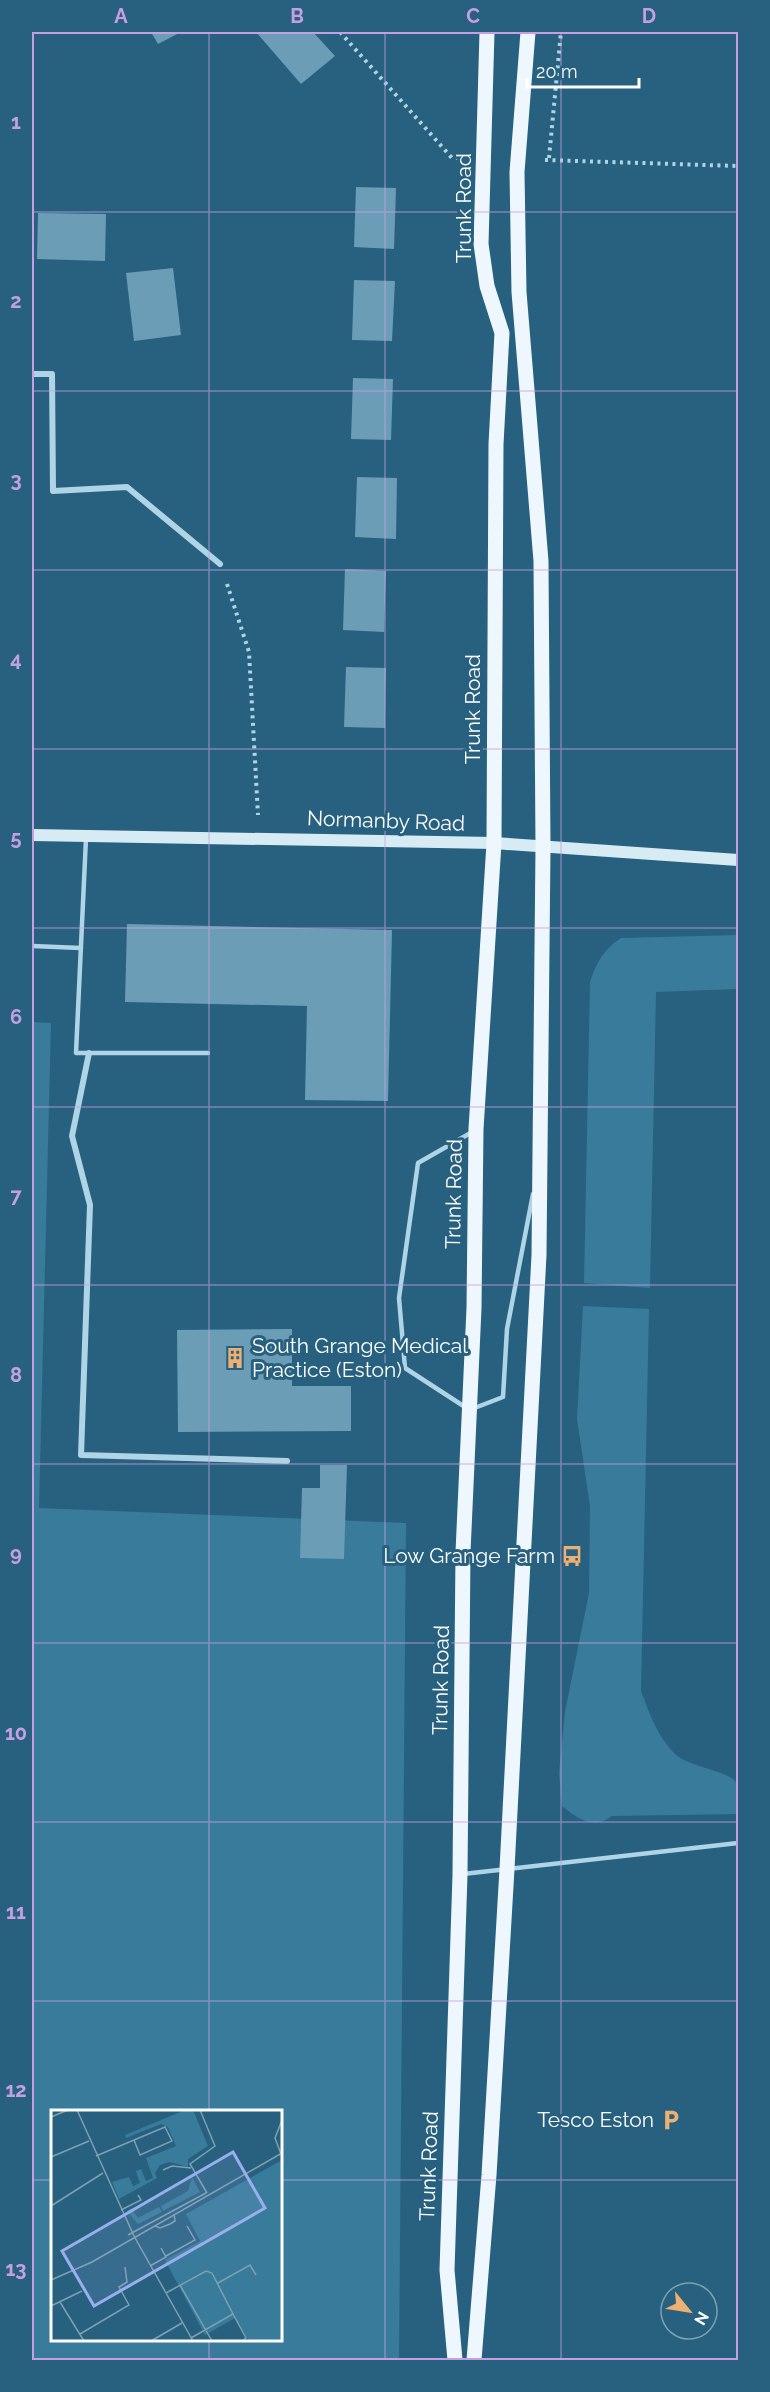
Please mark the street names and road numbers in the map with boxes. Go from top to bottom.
street label: Trunk Road [451,153,476,263]
street label: Trunk Road [460,654,485,764]
street label: Normanby Road [307,805,465,836]
street label: Trunk Road [440,1139,467,1249]
street label: Trunk Road [427,1625,454,1735]
street label: Trunk Road [414,2111,443,2221]

